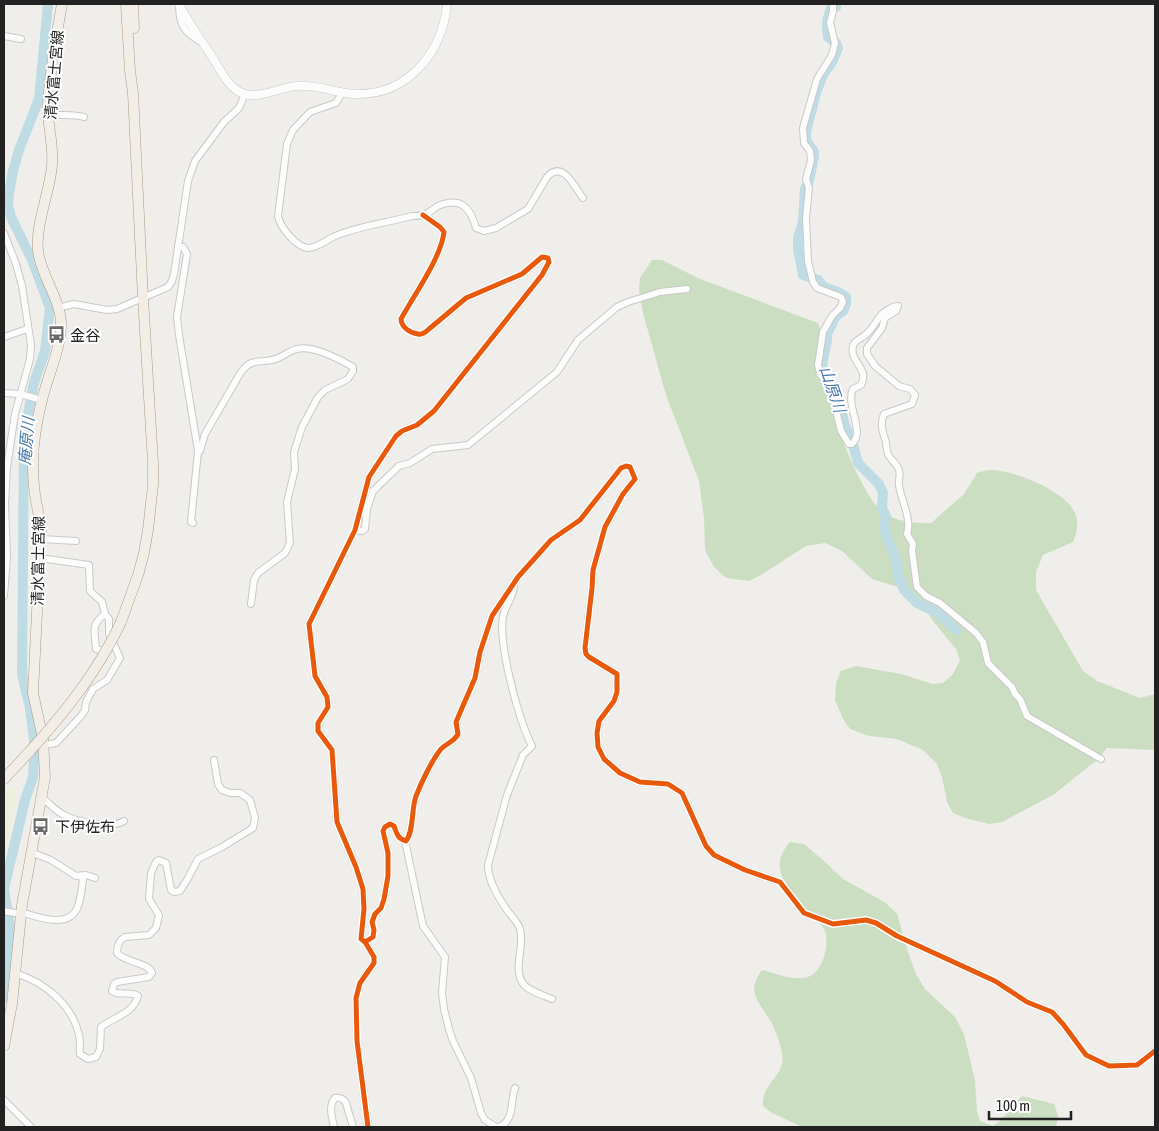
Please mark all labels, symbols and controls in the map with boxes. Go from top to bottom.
street label: 清水富士宮線 [42,29,66,121]
bus stop icon: 金谷 [46,325,66,345]
place label: 金谷 [70,327,100,344]
water label: 山原川 [817,363,850,417]
water label: 庵原川 [15,414,37,466]
street label: 清水富士宮線 [29,516,47,606]
bus stop icon: 下伊佐布 [31,816,51,836]
place label: 下伊佐布 [55,818,115,835]
scale bar [989,1088,1072,1120]
text: 100 m [996,1097,1030,1114]

